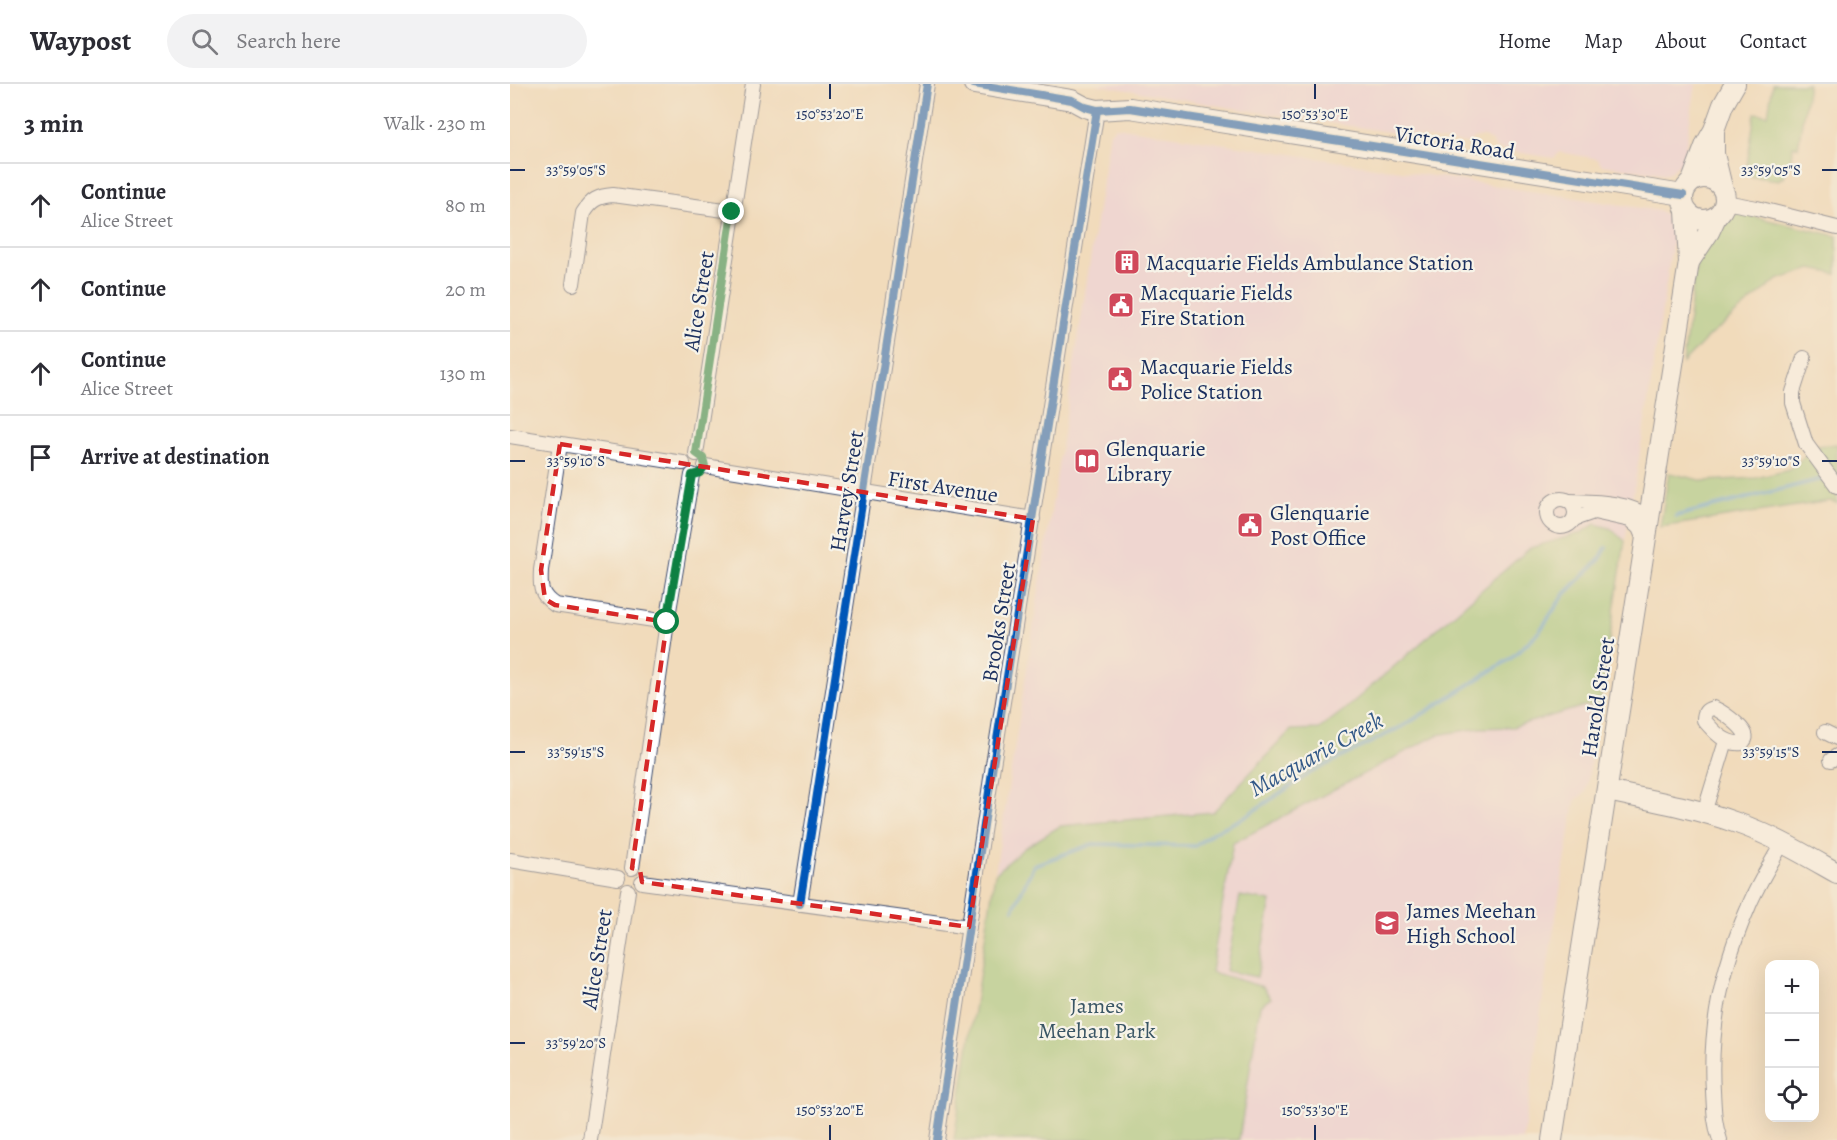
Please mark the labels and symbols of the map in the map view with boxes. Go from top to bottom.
text: 150°53'20"E [796,104,864,124]
text: 150°53'30"E [1281,104,1349,124]
street label: Victoria Road [1392,119,1517,167]
text: 33°59'05"S [546,160,606,180]
text: 33°59'05"S [1741,160,1801,180]
route end [718,198,744,224]
building icon: Macquarie Fields Ambulance Station [1112,247,1142,277]
place label: Macquarie Fields Ambulance Station [1146,248,1474,278]
street label: Alice Street [676,249,722,355]
place label: Macquarie Fields Fire Station [1140,278,1293,333]
public building icon: Macquarie Fields Fire Station [1106,290,1136,320]
place label: Macquarie Fields Police Station [1140,352,1293,407]
public building icon: Macquarie Fields Police Station [1105,364,1135,394]
street label: Harvey Street [823,428,871,554]
place label: Glenquarie Library [1106,434,1206,489]
library icon: Glenquarie Library [1072,446,1102,476]
text: 33°59'10"S [547,451,605,471]
text: 33°59'10"S [1742,451,1800,471]
street label: First Avenue [885,463,1000,511]
place label: Glenquarie Post Office [1270,498,1370,553]
public building icon: Glenquarie Post Office [1235,510,1265,540]
street label: Brooks Street [975,560,1023,684]
route start [653,608,679,634]
street label: Harold Street [1574,635,1622,759]
water label: Macquarie Creek [1243,704,1389,804]
text: 33°59'15"S [548,742,604,762]
text: 33°59'15"S [1743,742,1799,762]
place label: James Meehan High School [1406,896,1536,951]
street label: Alice Street [574,907,620,1013]
school or university icon: James Meehan High School [1372,908,1402,938]
park label: James Meehan Park [1038,991,1156,1046]
text: 33°59'20"S [546,1033,606,1053]
text: 150°53'20"E [796,1100,864,1120]
text: 150°53'30"E [1281,1100,1349,1120]

